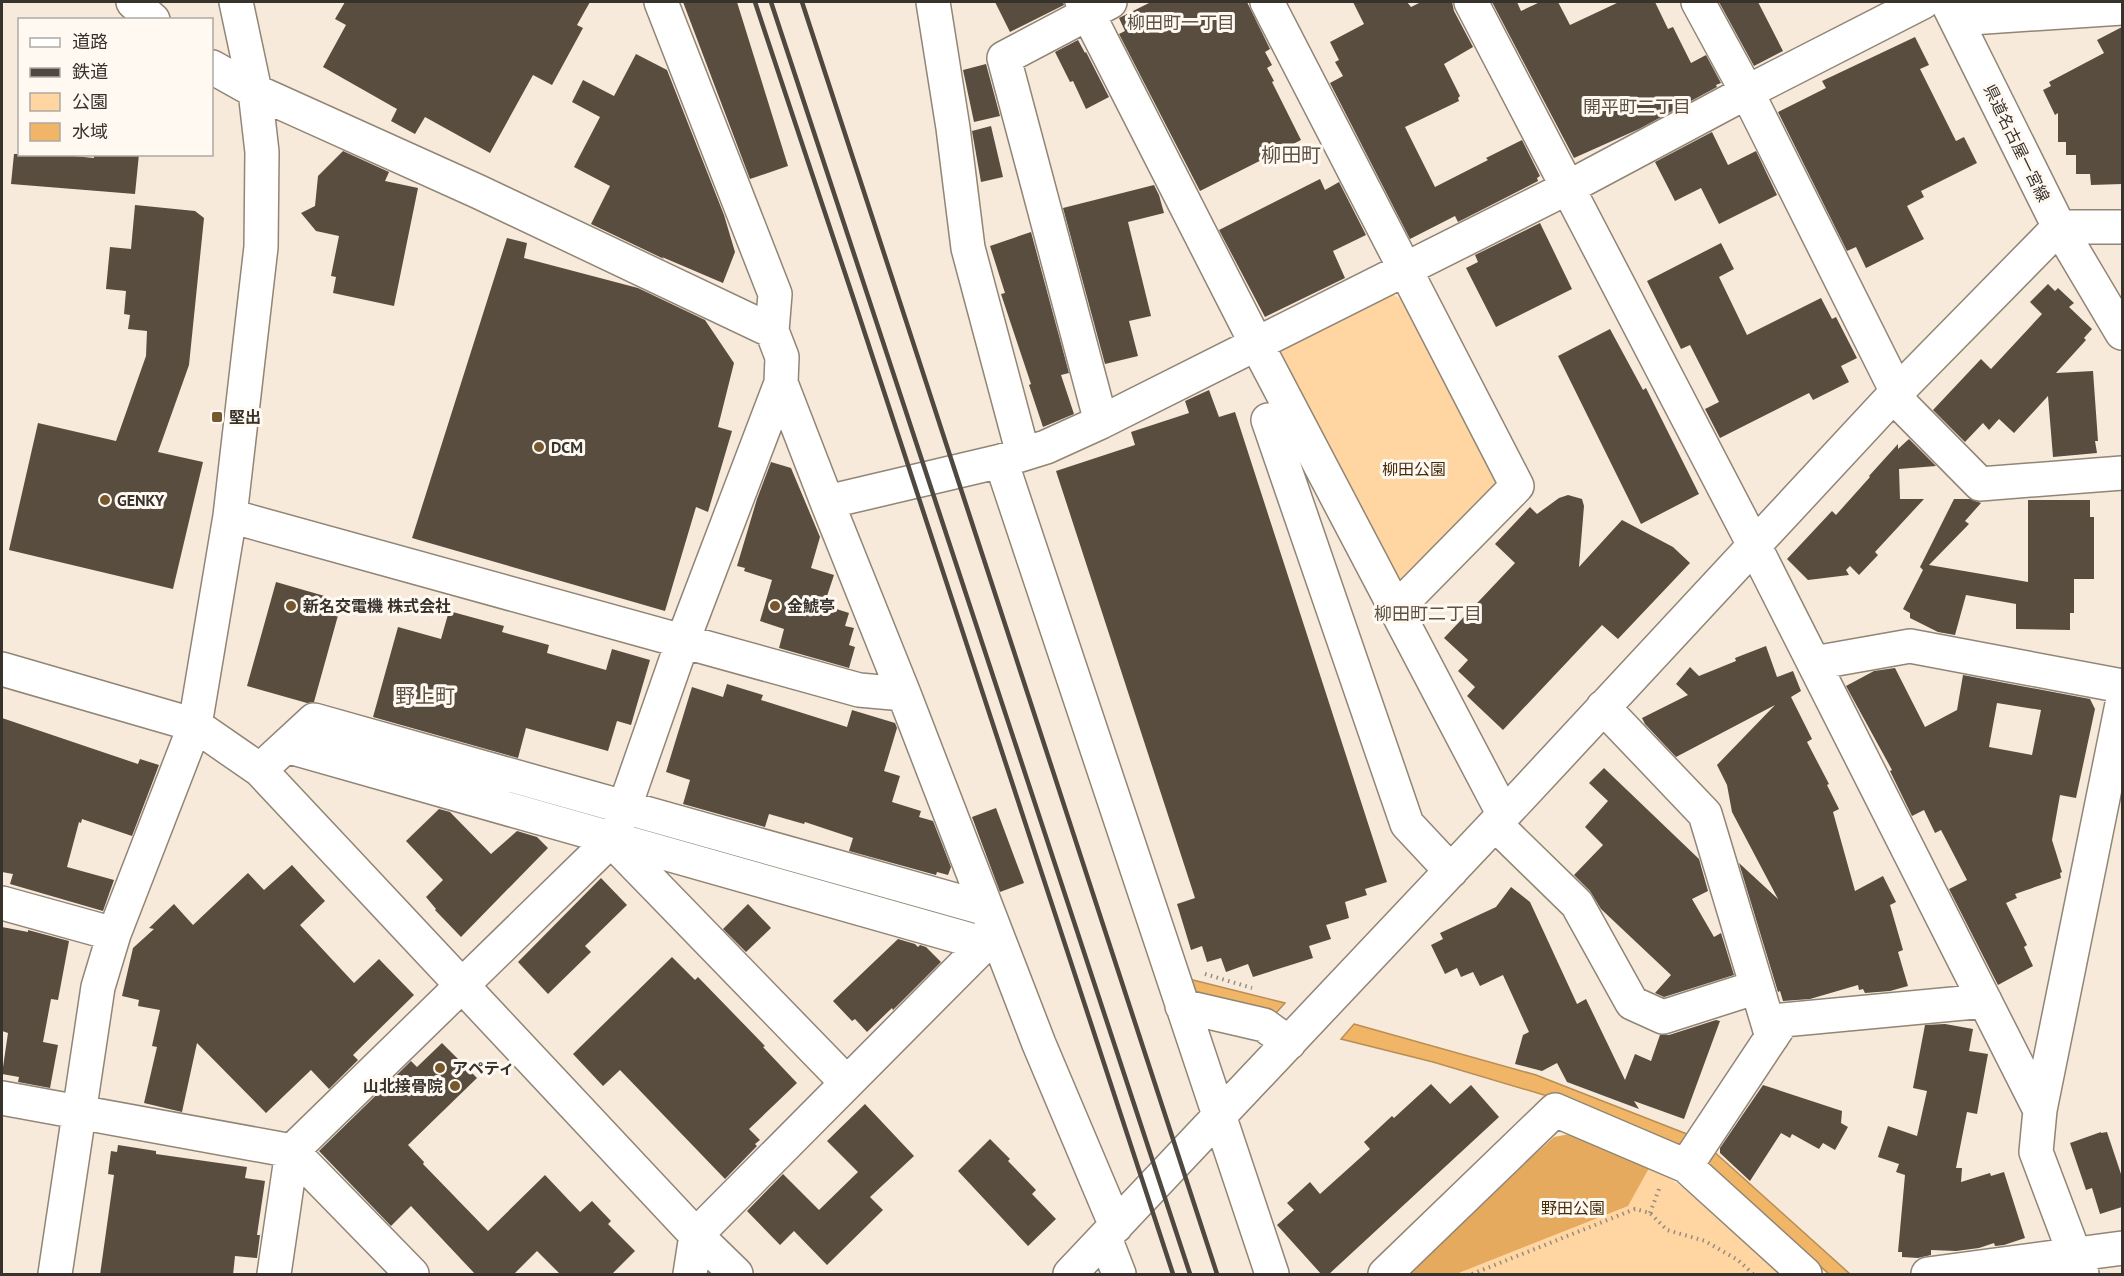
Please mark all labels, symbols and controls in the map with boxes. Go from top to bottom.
district label: 柳田町一丁目 [1127,11,1235,34]
legend [18,18,213,156]
text: 道路 [72,30,108,53]
text: 鉄道 [72,60,108,83]
street label: 県道名古屋一宮線 [1980,81,2054,205]
text: 公園 [72,90,108,113]
district label: 開平町二丁目 [1583,95,1691,118]
text: 水域 [72,120,108,143]
district label: 柳田町 [1261,142,1321,168]
place label: 堅出 [229,407,261,427]
marker: 堅出 [210,410,224,424]
place label: DCM [551,437,583,457]
marker: DCM [532,440,546,454]
park label: 柳田公園 [1382,459,1446,479]
place label: GENKY [117,490,165,510]
marker: GENKY [98,493,112,507]
place label: 新名交電機 株式会社 [303,596,451,616]
place label: 金鯱亭 [787,596,835,616]
marker: 新名交電機 株式会社 [284,599,298,613]
marker: 金鯱亭 [768,599,782,613]
district label: 柳田町二丁目 [1374,602,1482,625]
district label: 野上町 [395,683,455,709]
place label: アペティ [452,1058,515,1078]
marker: アペティ [433,1061,447,1075]
place label: 山北接骨院 [363,1076,443,1096]
marker: 山北接骨院 [448,1079,462,1093]
park label: 野田公園 [1541,1198,1605,1218]

